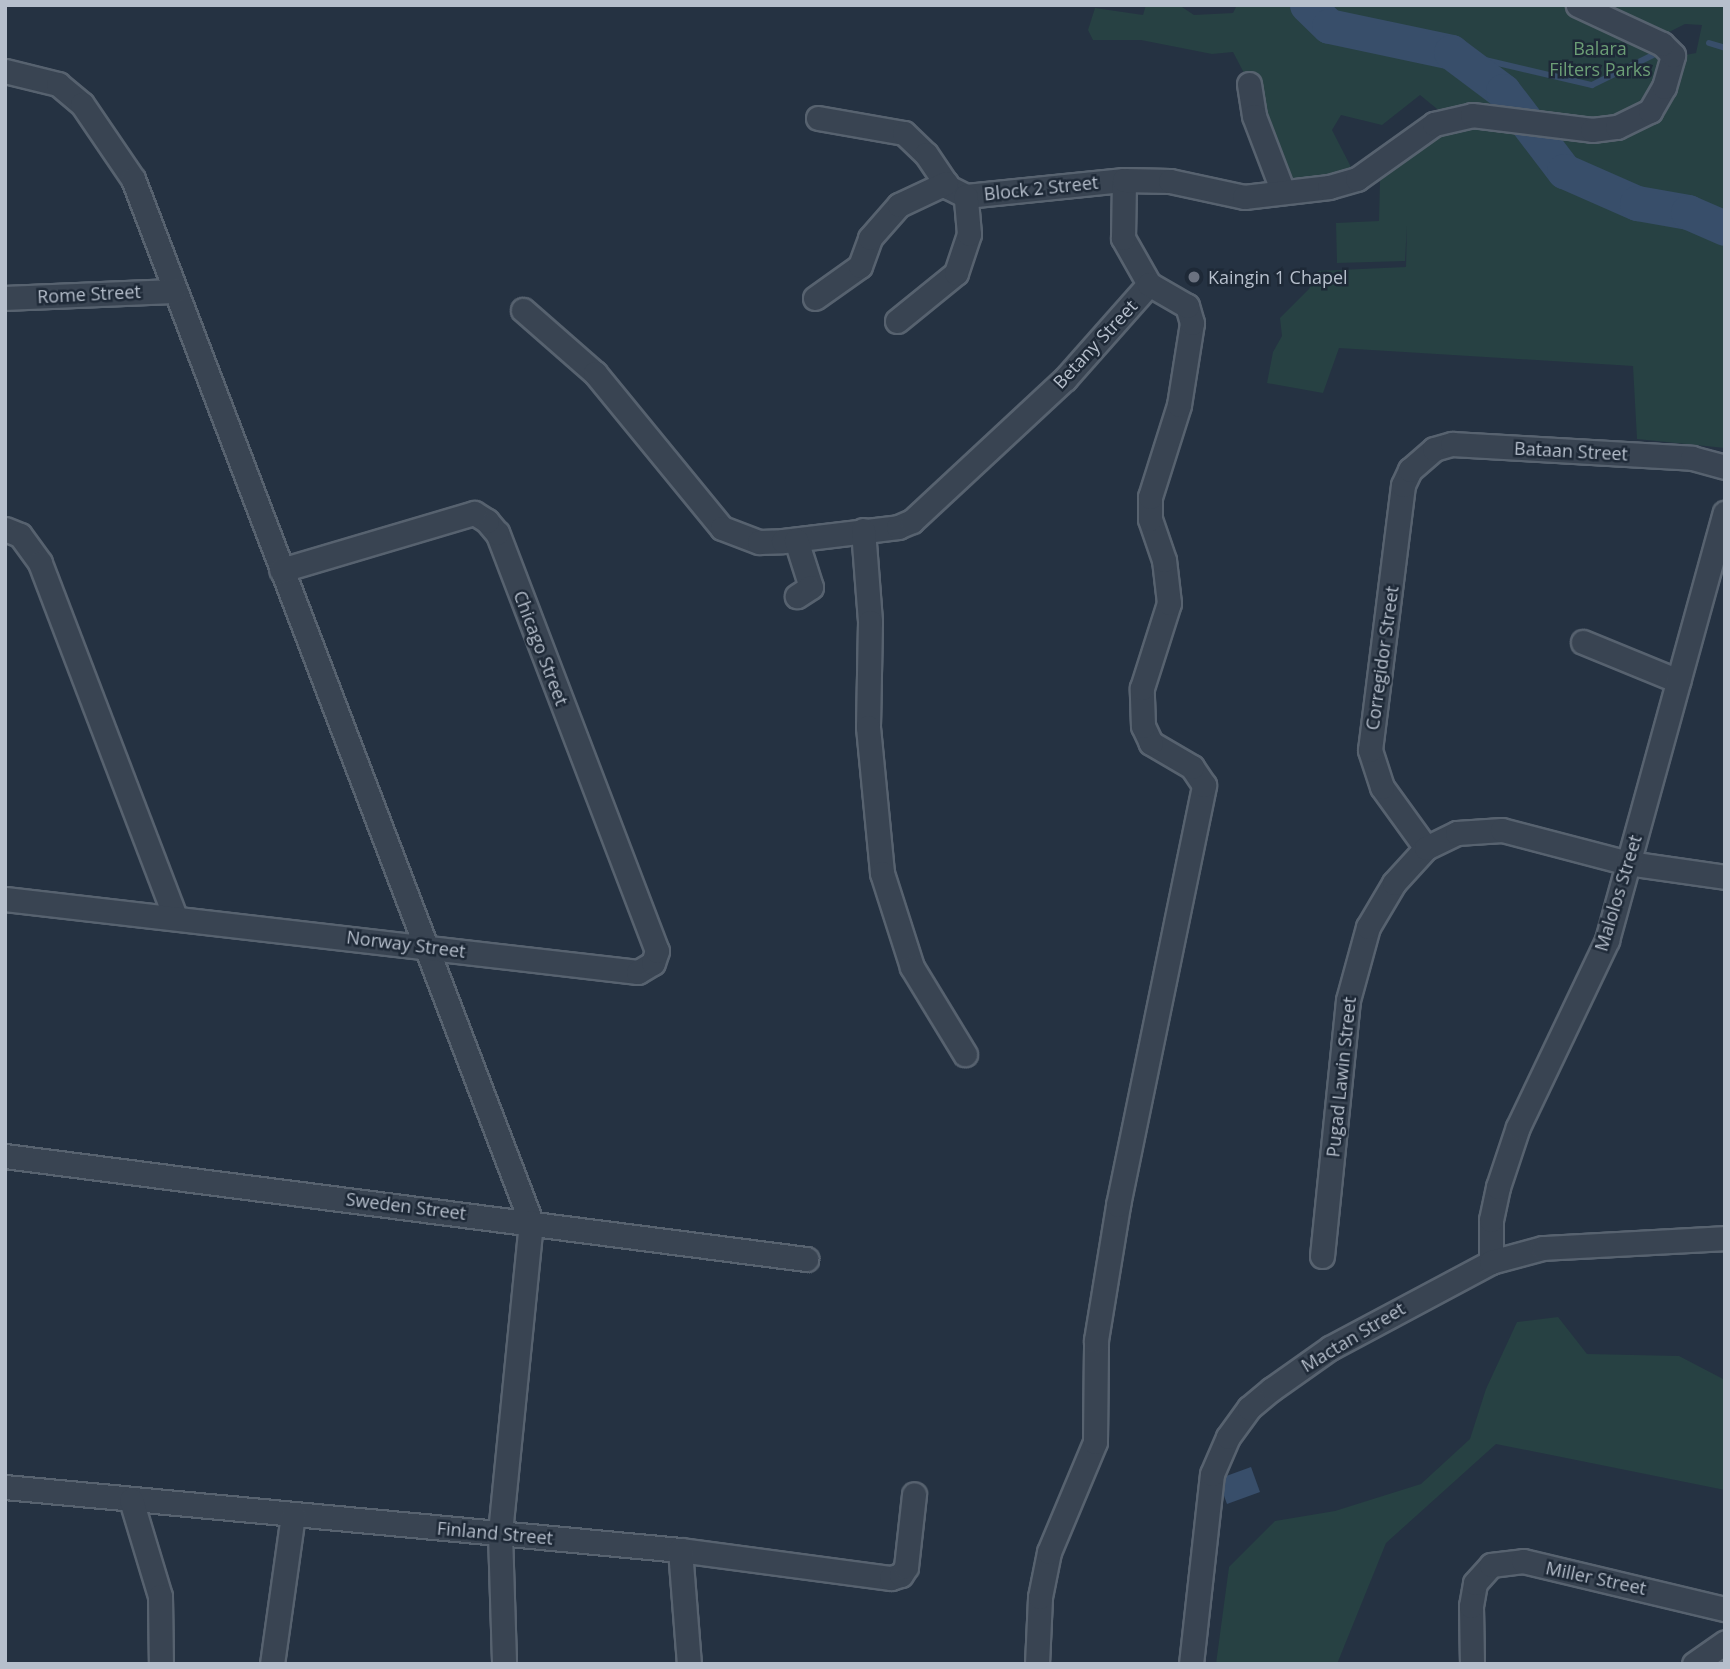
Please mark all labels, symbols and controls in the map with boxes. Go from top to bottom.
park label: Balara Filters Parks [1549,38,1651,80]
street label: Block 2 Street [983,171,1099,205]
place label: Kaingin 1 Chapel [1208,266,1348,288]
marker: Kaingin 1 Chapel [1186,269,1202,285]
street label: Rome Street [37,281,141,307]
street label: Betany Street [1049,295,1141,393]
street label: Bataan Street [1513,437,1629,465]
street label: Corregidor Street [1361,584,1403,732]
street label: Chicago Street [509,588,573,708]
street label: Malolos Street [1590,832,1646,954]
street label: Norway Street [345,926,467,962]
street label: Pugad Lawin Street [1322,996,1360,1158]
street label: Sweden Street [345,1188,467,1224]
street label: Mactan Street [1297,1298,1409,1376]
street label: Finland Street [436,1517,554,1549]
street label: Miller Street [1544,1557,1648,1599]

